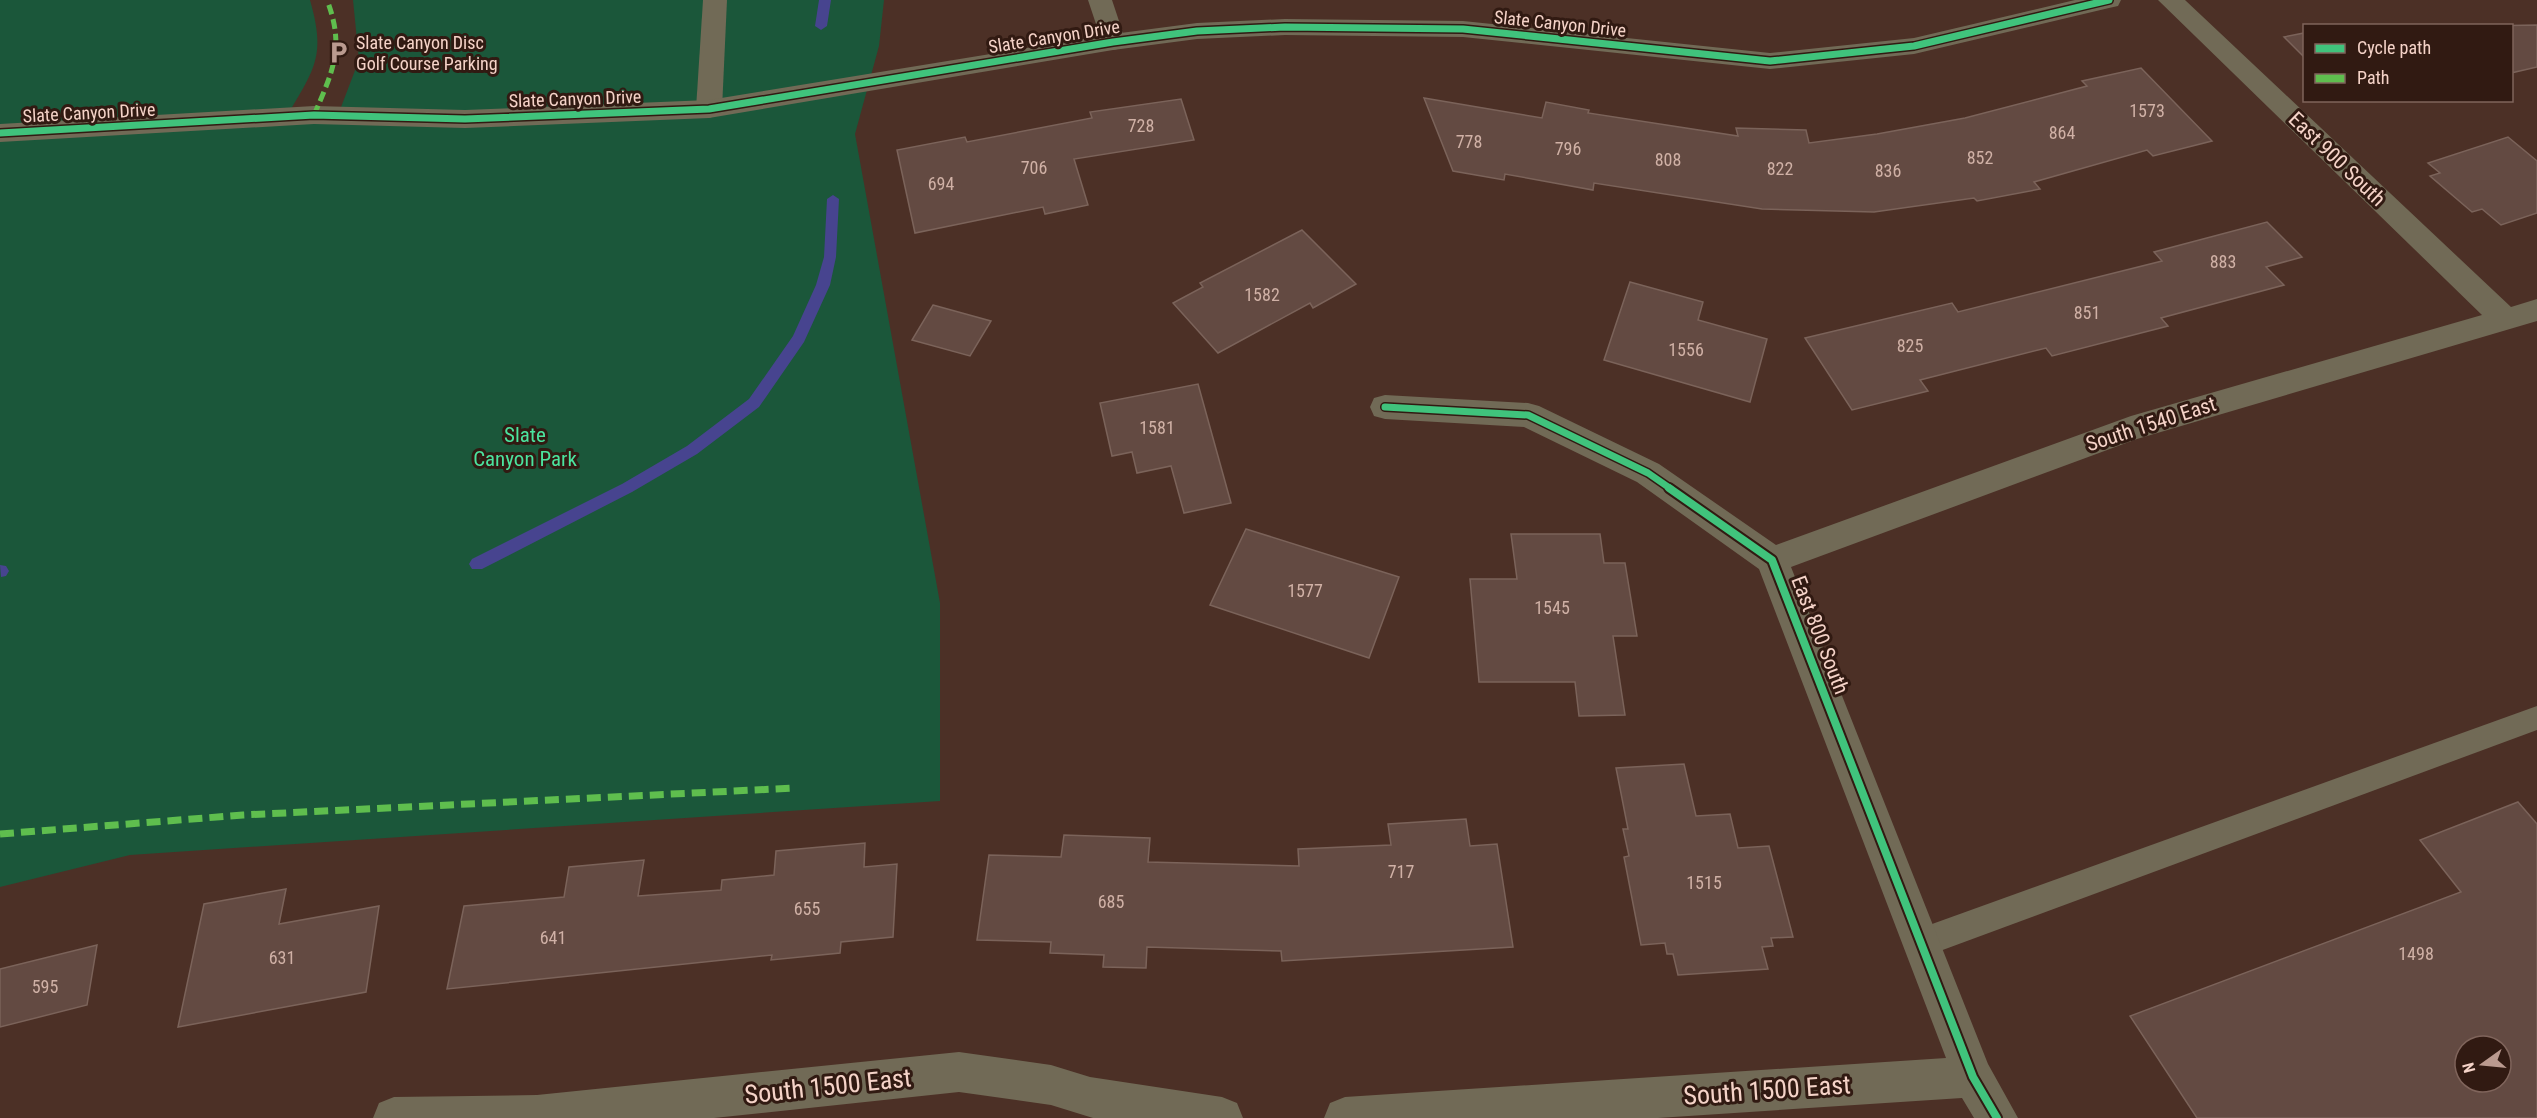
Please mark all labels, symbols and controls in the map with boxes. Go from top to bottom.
street label: Slate Canyon Drive [1493,6,1627,41]
street label: Slate Canyon Drive [987,16,1121,57]
legend [2303,24,2513,102]
place label: Slate Canyon Disc Golf Course Parking [356,32,498,74]
text: Cycle path [2357,37,2431,58]
parking icon: Slate Canyon Disc Golf Course Parking [325,40,351,66]
text: Path [2357,67,2390,88]
street label: Slate Canyon Drive [508,86,642,111]
street label: Slate Canyon Drive [22,99,156,126]
house number: 1573 [2129,100,2165,121]
street label: East 900 South [2284,107,2390,211]
house number: 728 [1128,115,1154,136]
house number: 864 [2049,122,2075,143]
house number: 778 [1456,131,1482,152]
house number: 796 [1555,138,1581,159]
house number: 852 [1967,147,1993,168]
house number: 808 [1655,149,1681,170]
house number: 706 [1021,157,1047,178]
house number: 822 [1767,158,1793,179]
house number: 836 [1875,160,1901,181]
house number: 694 [928,173,954,194]
house number: 883 [2210,251,2236,272]
house number: 1582 [1244,284,1280,305]
house number: 851 [2074,302,2100,323]
house number: 825 [1897,335,1923,356]
house number: 1556 [1668,339,1704,360]
street label: South 1540 East [2083,392,2219,456]
house number: 1581 [1139,417,1175,438]
park label: Slate Canyon Park [473,423,577,471]
street label: East 800 South [1786,572,1854,698]
house number: 1577 [1287,580,1323,601]
house number: 1545 [1534,597,1570,618]
house number: 717 [1388,861,1414,882]
house number: 1515 [1686,872,1722,893]
house number: 685 [1098,891,1124,912]
house number: 655 [794,898,820,919]
house number: 641 [540,927,566,948]
house number: 1498 [2398,943,2434,964]
house number: 631 [269,947,295,968]
house number: 595 [32,976,58,997]
north arrow [2453,1034,2513,1094]
text: N [2459,1061,2479,1075]
street label: South 1500 East [743,1062,913,1110]
street label: South 1500 East [1682,1069,1852,1111]

